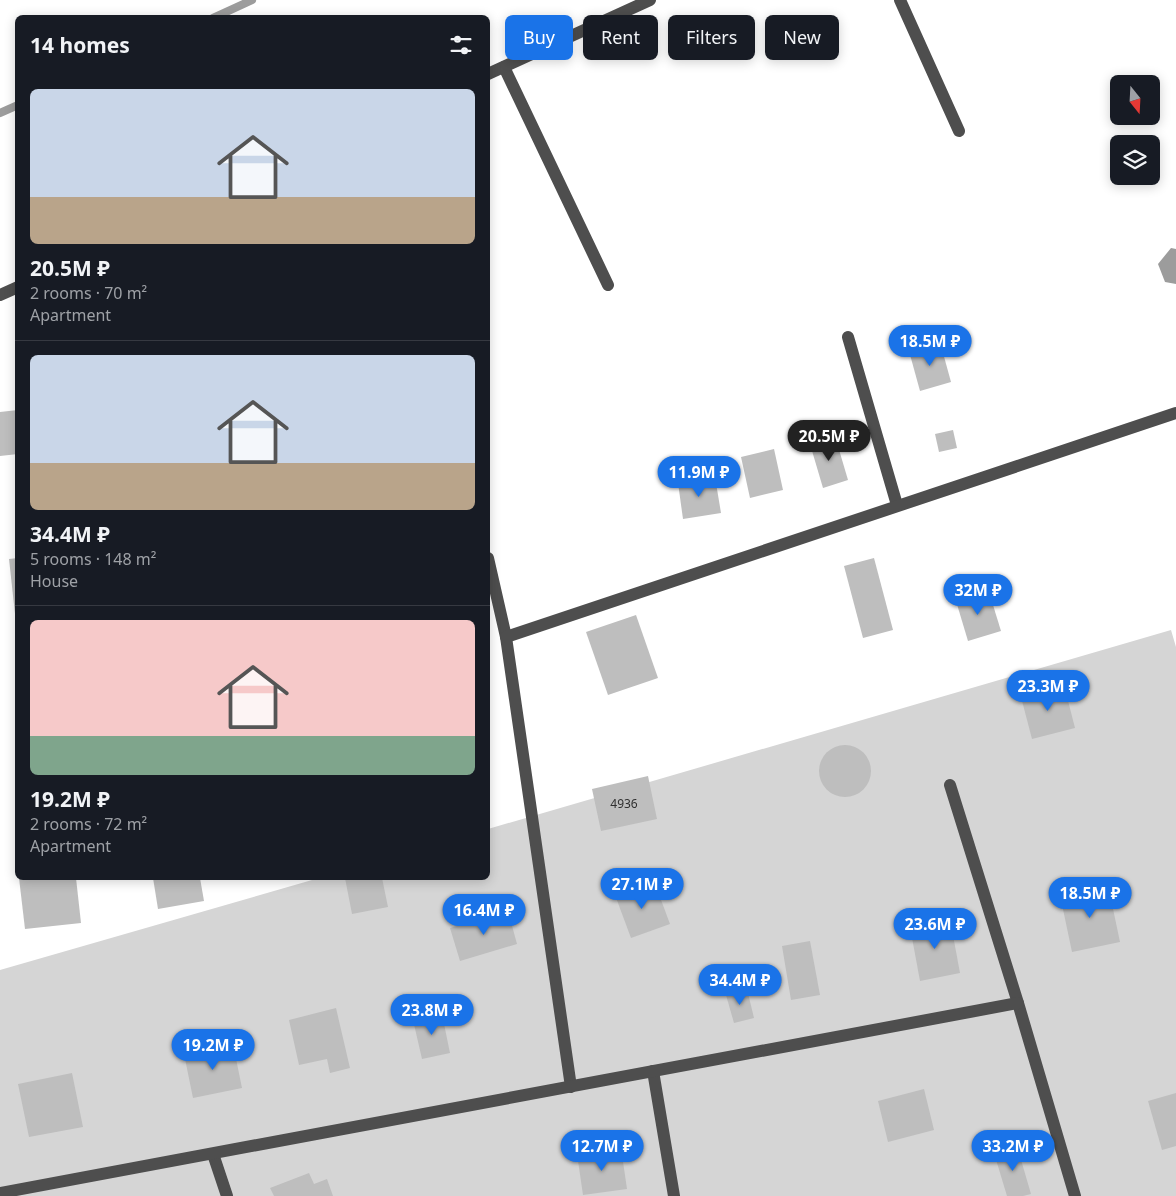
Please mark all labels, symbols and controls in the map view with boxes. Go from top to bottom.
chip: Buy [505,15,573,60]
chip: Rent [583,15,658,60]
chip: Filters [668,15,755,60]
chip: New [765,15,839,60]
text: 14 homes [30,31,130,59]
icon: filters [447,31,475,59]
north arrow [1110,75,1160,125]
map controls [1110,75,1160,185]
icon: home [208,122,298,212]
button: layers [1110,135,1160,185]
text: 20.5M ₽ [30,254,110,282]
text: 2 rooms · 70 m² [30,282,147,304]
text: Apartment [30,304,111,326]
pin: 18.5M ₽ [884,324,976,367]
text: 18.5M ₽ [900,330,960,352]
icon: home [208,387,298,477]
pin: 20.5M ₽ [783,420,875,462]
text: 20.5M ₽ [799,425,859,447]
pin: 11.9M ₽ [653,456,745,498]
text: 11.9M ₽ [669,461,729,483]
text: 34.4M ₽ [30,520,110,548]
text: 5 rooms · 148 m² [30,548,156,570]
text: House [30,570,78,592]
pin: 32M ₽ [943,574,1013,616]
text: 32M ₽ [954,579,1002,601]
icon: home [208,652,298,742]
pin: 23.3M ₽ [1002,670,1094,712]
text: 23.3M ₽ [1018,675,1078,697]
text: 19.2M ₽ [30,785,110,813]
house number: 4936 [610,795,638,812]
text: 2 rooms · 72 m² [30,813,147,835]
text: Apartment [30,835,111,857]
pin: 27.1M ₽ [596,868,688,910]
text: 27.1M ₽ [612,873,672,895]
pin: 18.5M ₽ [1044,876,1136,919]
text: 18.5M ₽ [1060,882,1120,904]
pin: 16.4M ₽ [438,894,530,936]
text: 16.4M ₽ [454,899,514,921]
pin: 23.6M ₽ [889,908,981,950]
text: 23.6M ₽ [905,913,965,935]
pin: 34.4M ₽ [694,964,786,1006]
text: 34.4M ₽ [710,969,770,991]
pin: 23.8M ₽ [386,994,478,1036]
text: 23.8M ₽ [402,999,462,1021]
pin: 19.2M ₽ [167,1028,259,1071]
text: 19.2M ₽ [183,1034,243,1056]
pin: 12.7M ₽ [556,1130,648,1172]
pin: 33.2M ₽ [967,1130,1059,1172]
text: 12.7M ₽ [572,1135,632,1157]
text: 33.2M ₽ [983,1135,1043,1157]

